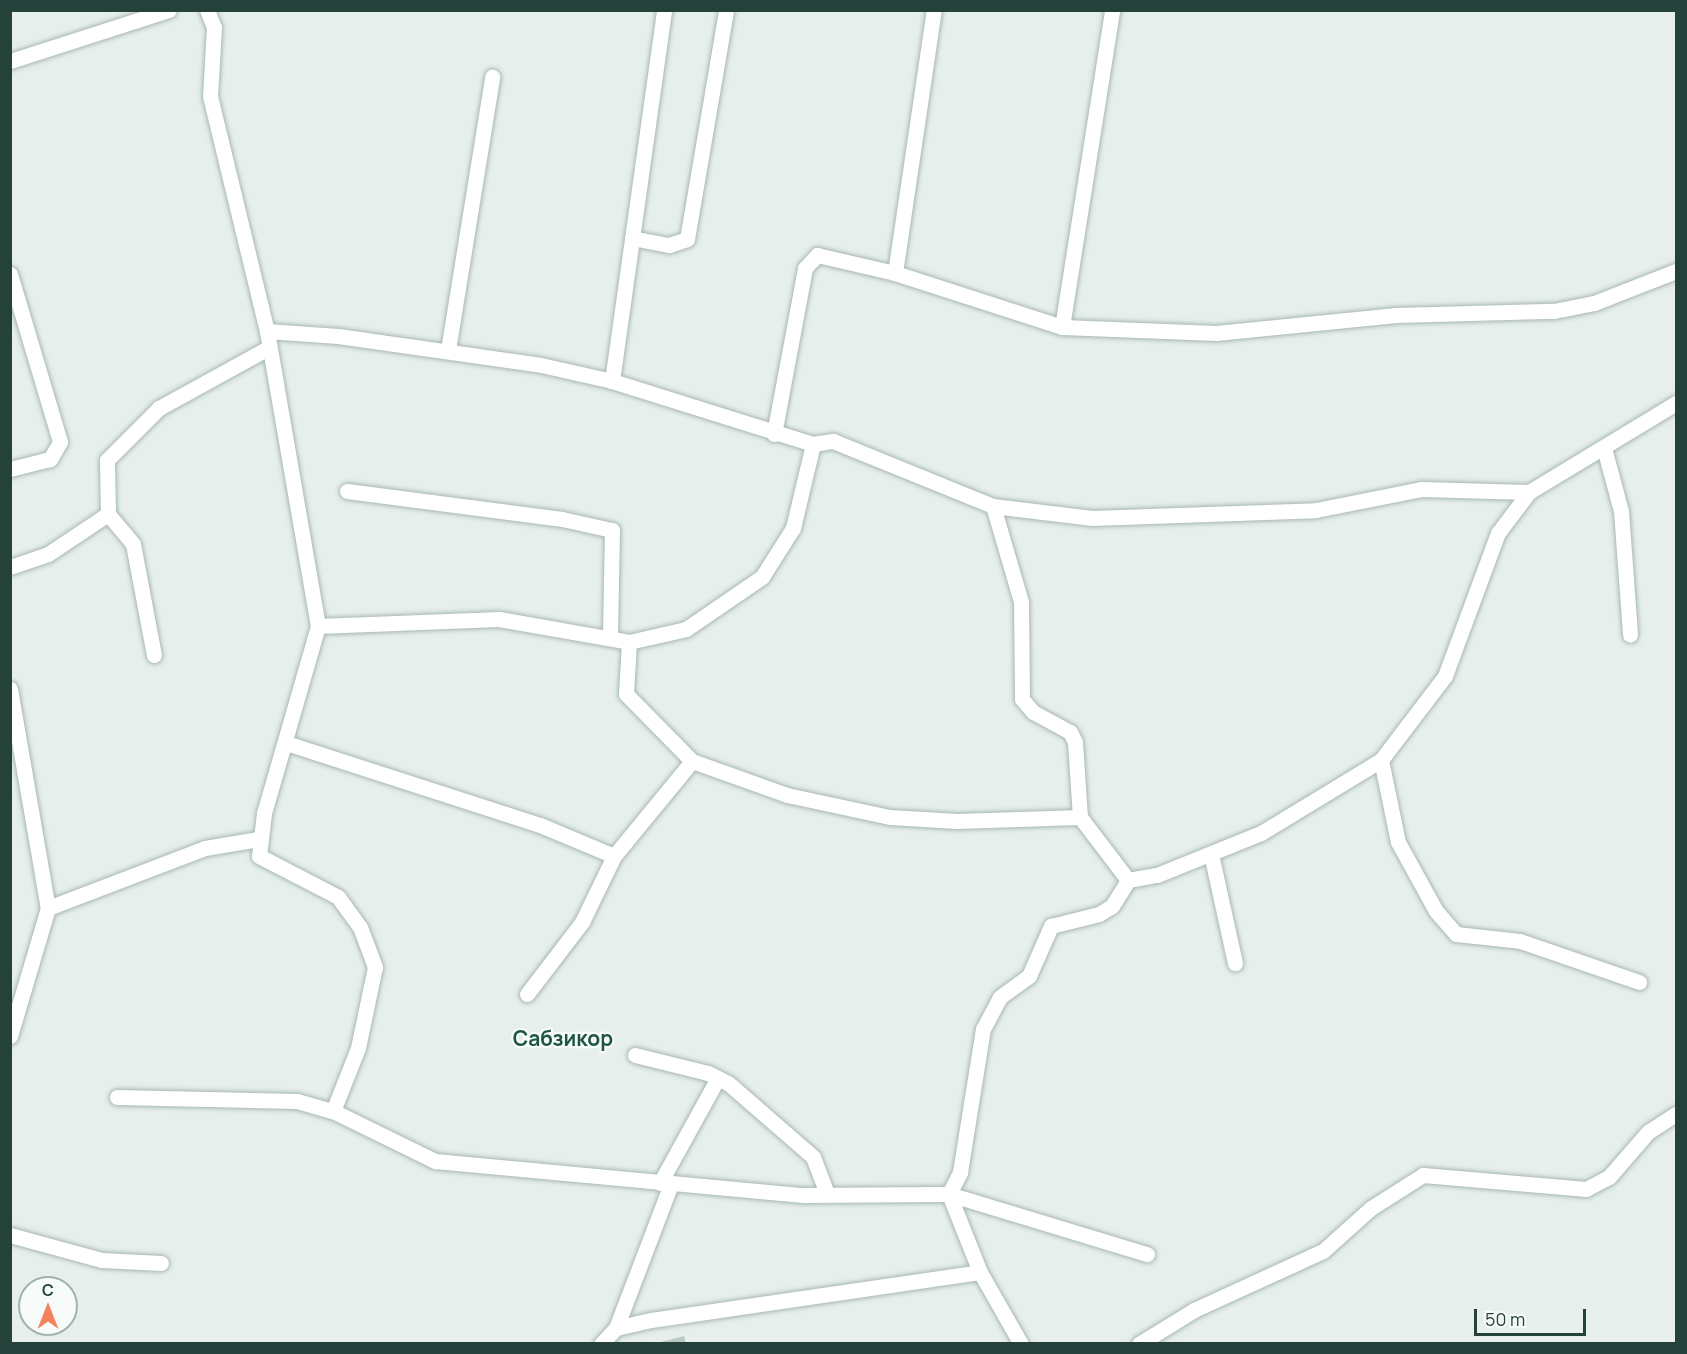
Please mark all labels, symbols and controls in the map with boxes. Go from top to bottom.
district label: Сабзикор [513,1025,613,1051]
north arrow [18,1276,78,1336]
text: С [42,1279,54,1301]
scale bar [1477,1297,1590,1335]
text: 50 m [1485,1307,1525,1331]

